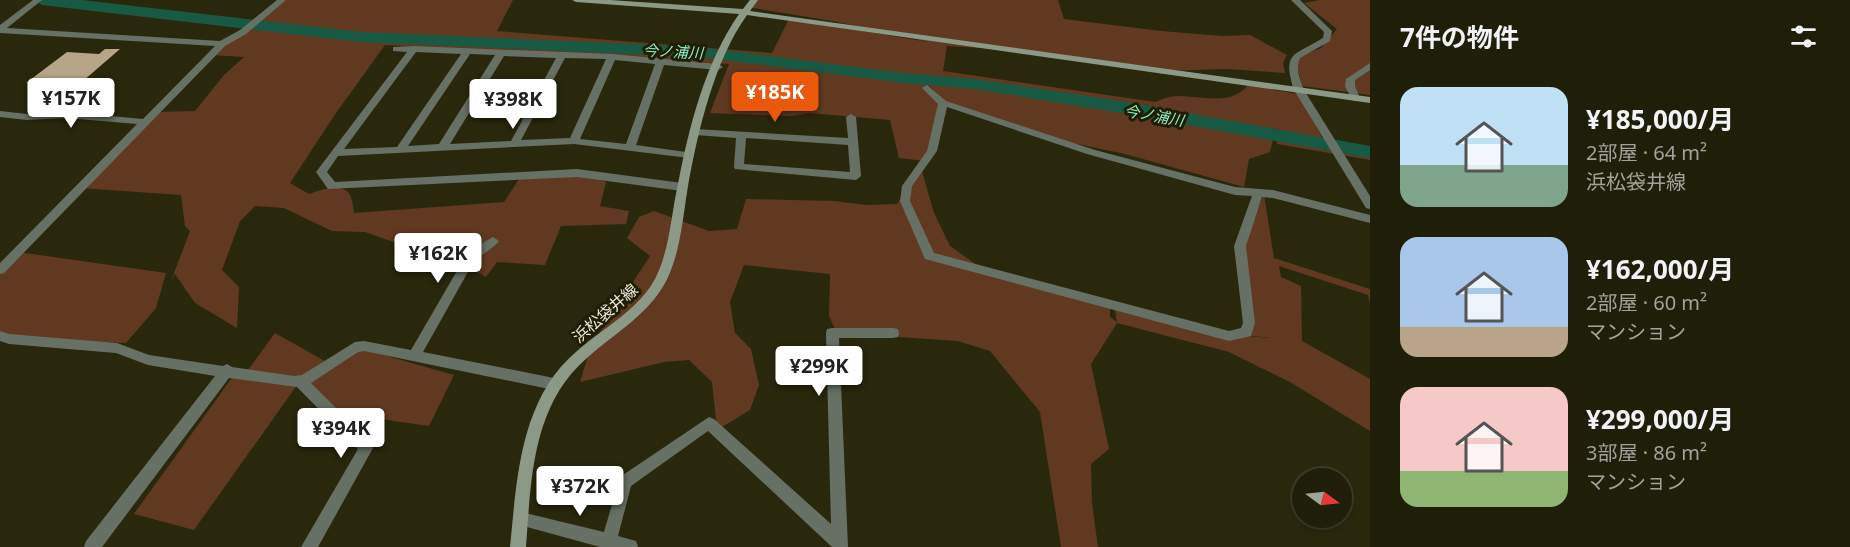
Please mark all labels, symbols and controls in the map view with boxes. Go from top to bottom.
text: 7件の物件 [1400,19,1519,55]
icon: filters [1787,20,1820,53]
water label: 今ノ浦川 [643,39,705,63]
pin: ¥185K [733,72,817,123]
pin: ¥157K [29,78,113,129]
text: ¥185K [745,78,805,105]
pin: ¥398K [471,79,555,130]
text: ¥157K [41,84,101,111]
text: ¥398K [483,85,543,112]
water label: 今ノ浦川 [1123,100,1187,130]
text: ¥185,000/月 [1586,101,1734,137]
icon: home [1448,111,1520,183]
text: 2部屋 · 64 m² [1586,139,1707,166]
text: 浜松袋井線 [1586,168,1686,195]
pin: ¥162K [396,233,480,284]
text: ¥162K [408,239,468,266]
text: ¥162,000/月 [1586,251,1734,287]
icon: home [1448,261,1520,333]
street label: 浜松袋井線 [568,278,642,348]
text: 2部屋 · 60 m² [1586,289,1707,316]
text: マンション [1586,318,1686,345]
pin: ¥299K [777,346,861,397]
text: ¥299K [789,352,849,379]
text: ¥299,000/月 [1586,401,1734,437]
pin: ¥394K [299,408,383,459]
icon: home [1448,411,1520,483]
text: ¥394K [311,414,371,441]
text: 3部屋 · 86 m² [1586,439,1707,466]
pin: ¥372K [538,466,622,517]
north arrow [1292,468,1352,528]
map controls [1292,468,1352,528]
text: マンション [1586,468,1686,495]
text: ¥372K [550,472,610,499]

